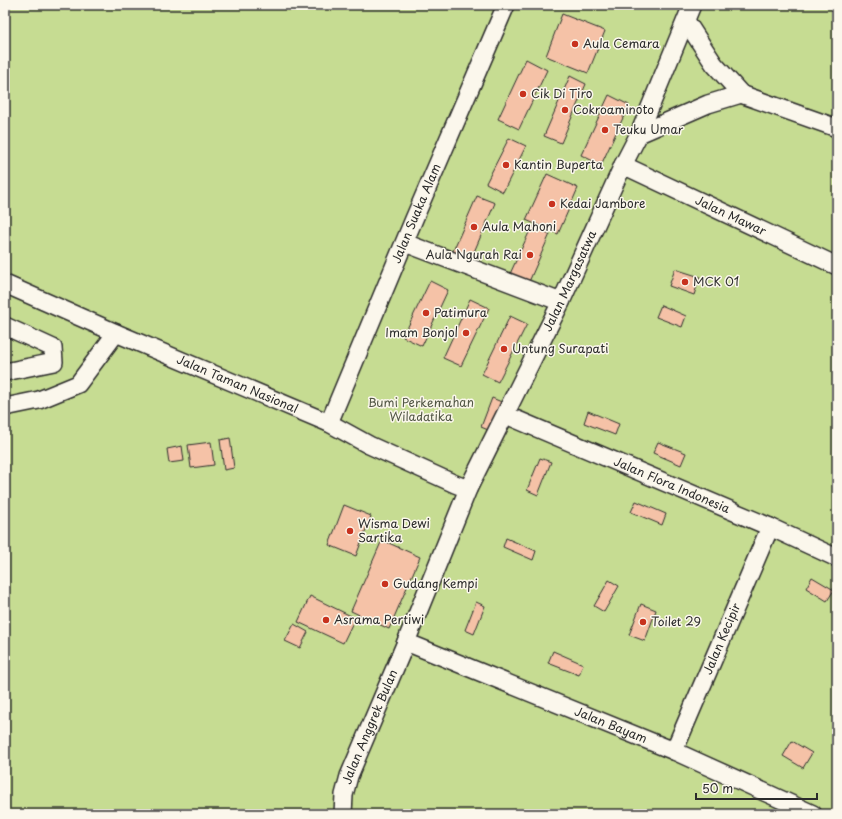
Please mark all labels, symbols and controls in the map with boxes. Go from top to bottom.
place label: Aula Cemara [583,34,660,52]
marker: Aula Cemara [570,39,580,49]
place label: Cik Di Tiro [531,84,593,102]
marker: Cik Di Tiro [518,89,528,99]
place label: Cokroaminoto [573,100,654,118]
marker: Cokroaminoto [560,105,570,115]
place label: Teuku Umar [613,120,684,138]
marker: Teuku Umar [600,125,610,135]
place label: Kantin Buperta [514,155,604,173]
street label: Jalan Suaka Alam [387,160,445,266]
marker: Kantin Buperta [501,160,511,170]
street label: Jalan Mawar [692,190,770,240]
place label: Kedai Jambore [560,194,645,212]
marker: Kedai Jambore [547,199,557,209]
place label: Aula Mahoni [482,217,556,235]
marker: Aula Mahoni [469,222,479,232]
street label: Jalan Margasatwa [538,227,600,334]
place label: Aula Ngurah Rai [425,245,522,263]
marker: Aula Ngurah Rai [525,250,535,260]
place label: MCK 01 [693,272,739,290]
marker: MCK 01 [680,277,690,287]
place label: Patimura [434,303,488,321]
marker: Patimura [421,308,431,318]
place label: Imam Bonjol [385,323,458,341]
marker: Imam Bonjol [461,328,471,338]
place label: Untung Surapati [512,339,609,357]
marker: Untung Surapati [499,344,509,354]
street label: Jalan Taman Nasional [174,350,301,417]
park label: Bumi Perkemahan Wiladatika [368,393,474,425]
street label: Jalan Flora Indonesia [611,452,734,517]
place label: Wisma Dewi Sartika [358,514,430,546]
marker: Wisma Dewi Sartika [345,526,355,536]
place label: Gudang Kempi [393,574,478,592]
marker: Gudang Kempi [380,579,390,589]
street label: Jalan Kecipir [698,599,745,677]
place label: Asrama Pertiwi [334,610,424,628]
place label: Toilet 29 [651,612,701,630]
marker: Asrama Pertiwi [321,615,331,625]
marker: Toilet 29 [638,617,648,627]
street label: Jalan Anggrek Bulan [337,666,401,786]
street label: Jalan Bayam [572,701,650,747]
scale bar [696,775,817,801]
text: 50 m [702,779,733,797]

